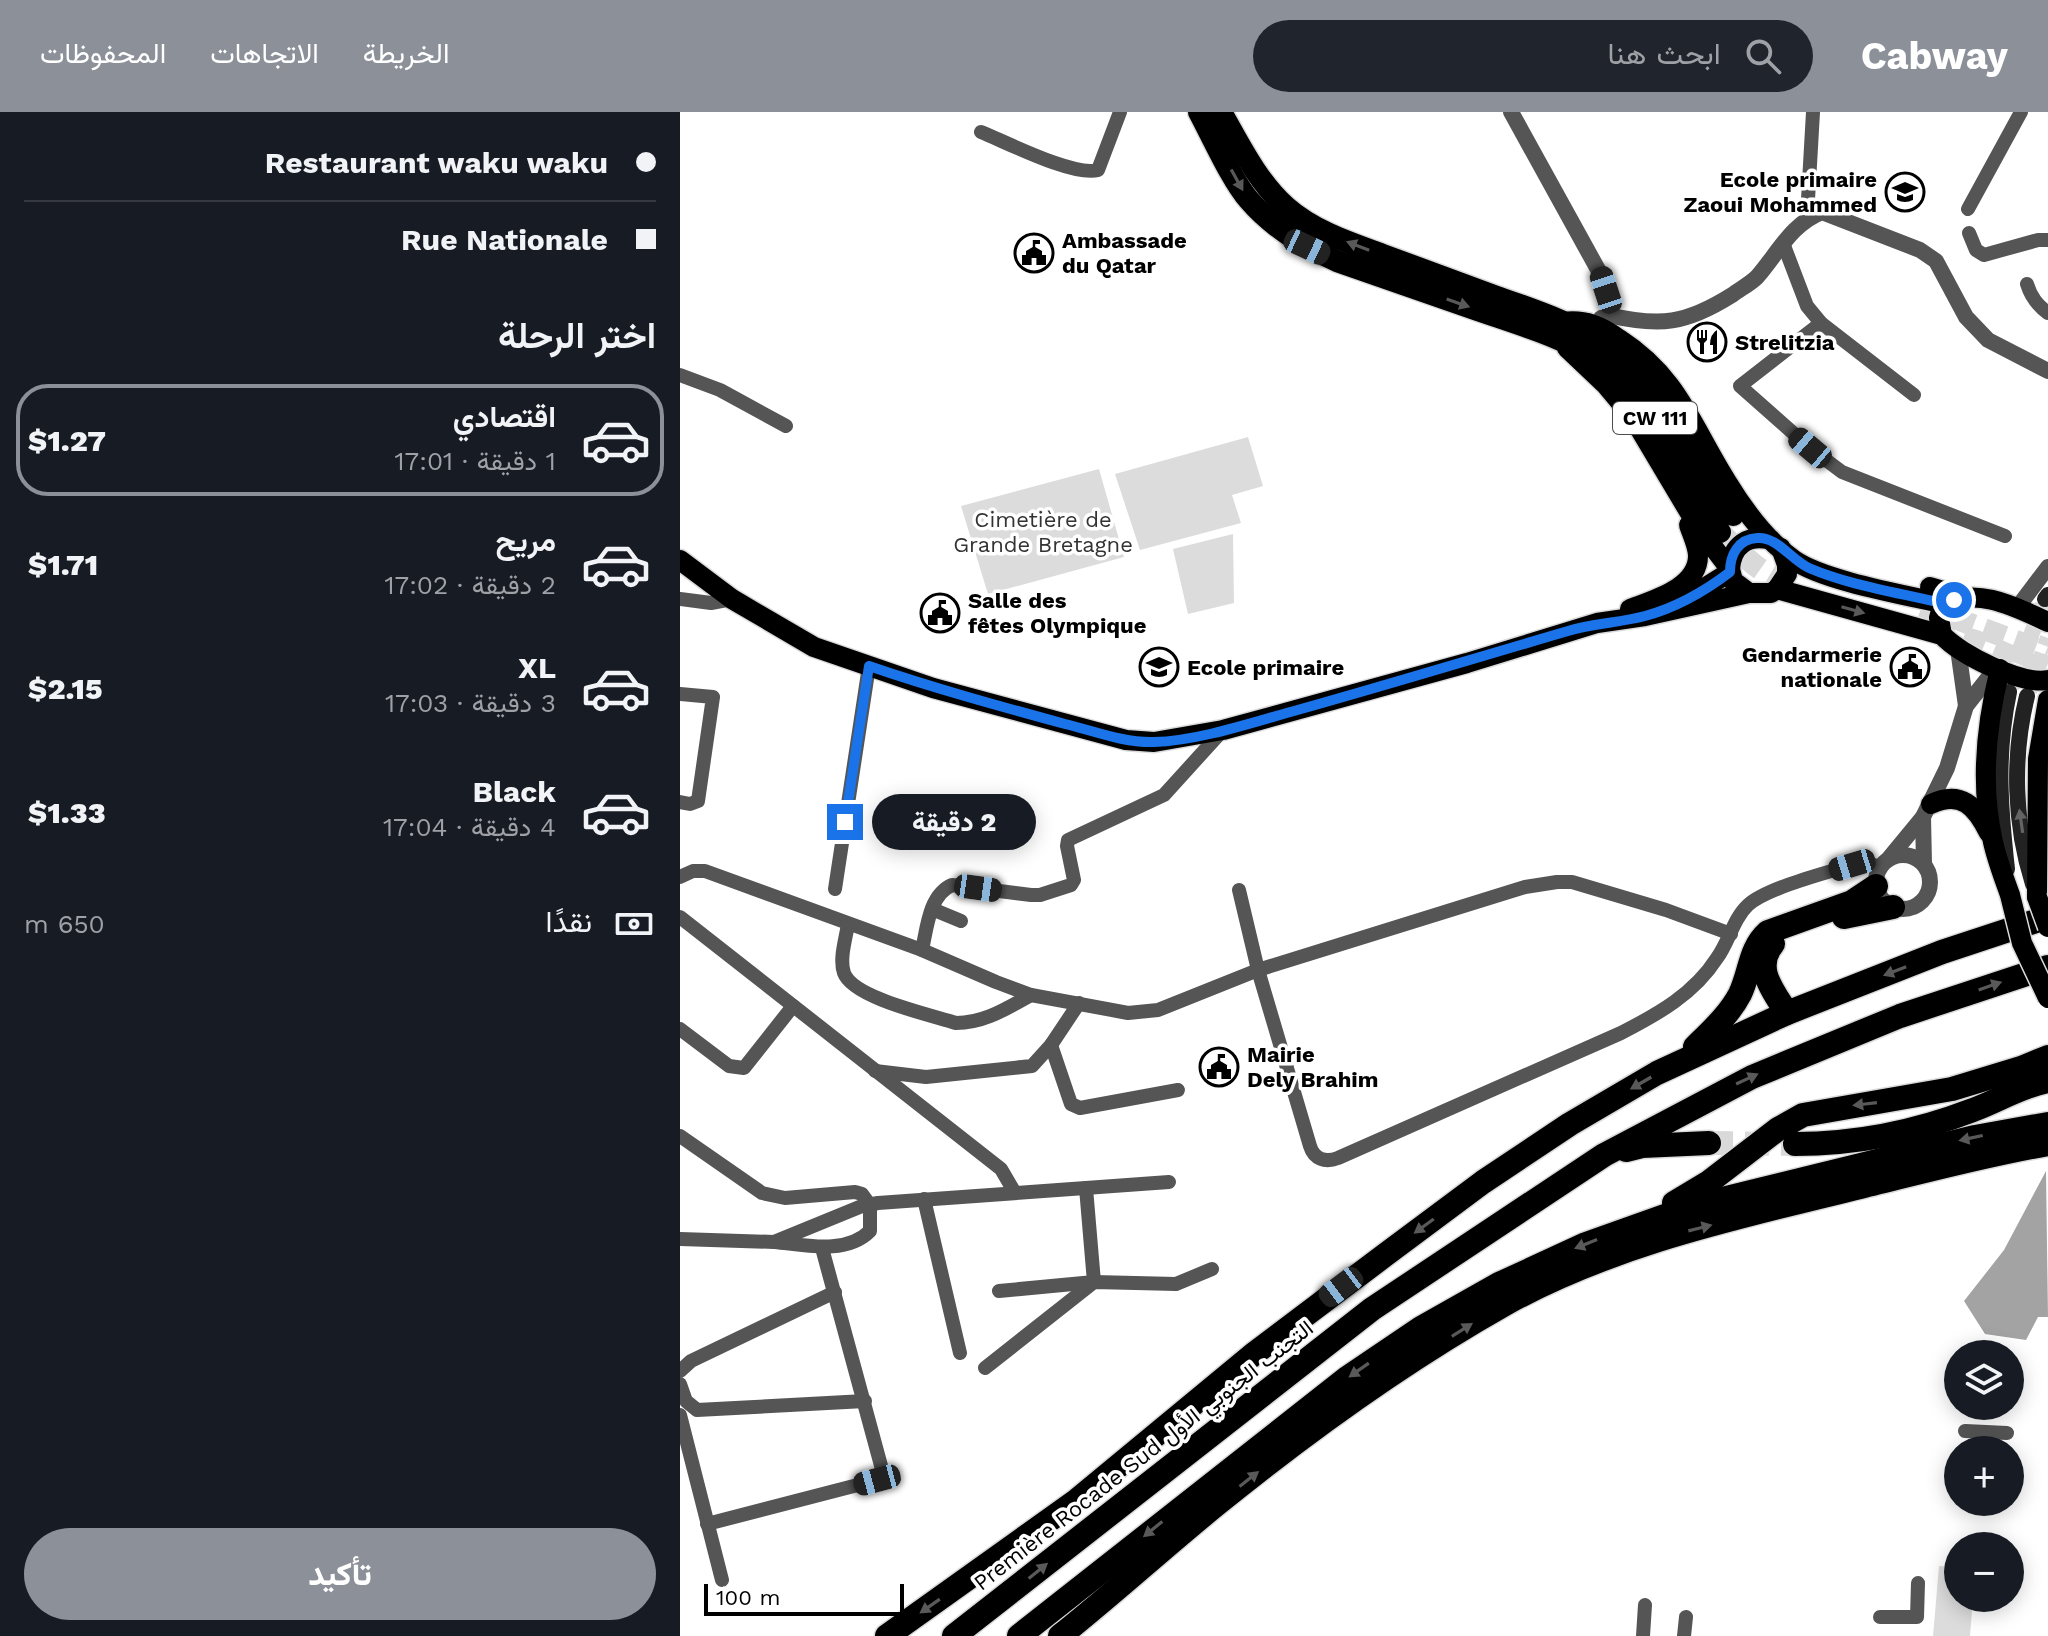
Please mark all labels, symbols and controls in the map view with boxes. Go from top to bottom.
search box [1253,20,1813,92]
icon: search [1741,34,1785,78]
text: Cabway [1861,34,2008,78]
text: ابحث هنا [1607,36,1721,71]
text: المحفوظات [40,37,166,70]
text: الاتجاهات [210,37,319,70]
text: الخريطة [363,37,449,70]
text: Restaurant waku waku [265,145,608,180]
place label: Ecole primaire Zaoui Mohammed [1683,167,1877,217]
one-way arrow [1230,169,1244,191]
school or university icon: Ecole primaire Zaoui Mohammed [1884,171,1926,213]
text: Rue Nationale [401,222,608,257]
car [1280,226,1334,268]
place label: Ambassade du Qatar [1062,228,1187,278]
public building icon: Ambassade du Qatar [1013,232,1055,274]
one-way arrow [1346,239,1370,252]
car [1587,263,1625,317]
one-way arrow [1447,298,1471,310]
text: اختر الرحلة [498,315,656,357]
restaurant icon: Strelitzia [1686,321,1728,363]
place label: Strelitzia [1735,330,1835,355]
text: اقتصادي [453,399,556,434]
road number: CW 111 [1613,402,1697,434]
icon: car [580,404,652,476]
text: $1.27 [28,423,106,458]
car [1784,423,1836,473]
text: 1 دقيقة · 17:01 [394,446,556,476]
park label: Cimetière de Grande Bretagne [953,507,1133,557]
text: مريح [496,523,556,558]
icon: car [580,528,652,600]
text: $1.71 [28,547,98,582]
text: 2 دقيقة · 17:02 [384,570,556,600]
route start [1936,582,1972,618]
place label: Salle des fêtes Olympique [968,588,1146,638]
public building icon: Salle des fêtes Olympique [919,592,961,634]
one-way arrow [1841,604,1865,617]
place label: Gendarmerie nationale [1742,642,1882,692]
school or university icon: Ecole primaire [1138,646,1180,688]
public building icon: Gendarmerie nationale [1889,646,1931,688]
text: XL [518,650,556,685]
icon: car [580,652,652,724]
place label: Ecole primaire [1187,655,1344,680]
text: $2.15 [28,671,102,706]
text: 3 دقيقة · 17:03 [385,688,556,718]
text: Black [473,774,556,809]
icon: car [580,776,652,848]
callout: 2 دقيقة [873,794,1037,850]
text: $1.33 [28,795,106,830]
route end [827,804,863,840]
text: 2 دقيقة [912,807,996,837]
one-way arrow [2014,808,2027,833]
text: 4 دقيقة · 17:04 [383,812,556,842]
car [1826,847,1878,883]
car [953,873,1003,903]
icon: cash [612,902,656,946]
text: نقدًا [546,904,592,939]
text: 650 m [24,909,105,939]
one-way arrow [1883,965,1907,978]
one-way arrow [1978,979,2002,992]
place label: Mairie Dely Brahim [1247,1042,1378,1092]
public building icon: Mairie Dely Brahim [1198,1046,1240,1088]
one-way arrow [1736,1072,1759,1086]
one-way arrow [1630,1075,1652,1089]
one-way arrow [1852,1098,1877,1111]
one-way arrow [1959,1132,1984,1145]
one-way arrow [1413,1218,1435,1234]
one-way arrow [1687,1221,1712,1233]
one-way arrow [1574,1238,1598,1251]
car [1315,1263,1367,1311]
street label: Première Rocade Sud التجنب الجنوبي الأول [969,1315,1321,1600]
one-way arrow [1451,1323,1473,1337]
map controls [1944,1340,2024,1612]
button: layers [1944,1340,2024,1420]
one-way arrow [1349,1362,1370,1377]
button: + [1944,1436,2024,1516]
car [851,1462,903,1498]
one-way arrow [1239,1472,1259,1488]
one-way arrow [1143,1520,1163,1536]
button: تأكيد [24,1528,656,1620]
button: − [1944,1532,2024,1612]
one-way arrow [1028,1563,1048,1580]
scale bar [704,1580,904,1616]
text: 100 m [716,1585,780,1610]
one-way arrow [919,1598,940,1613]

